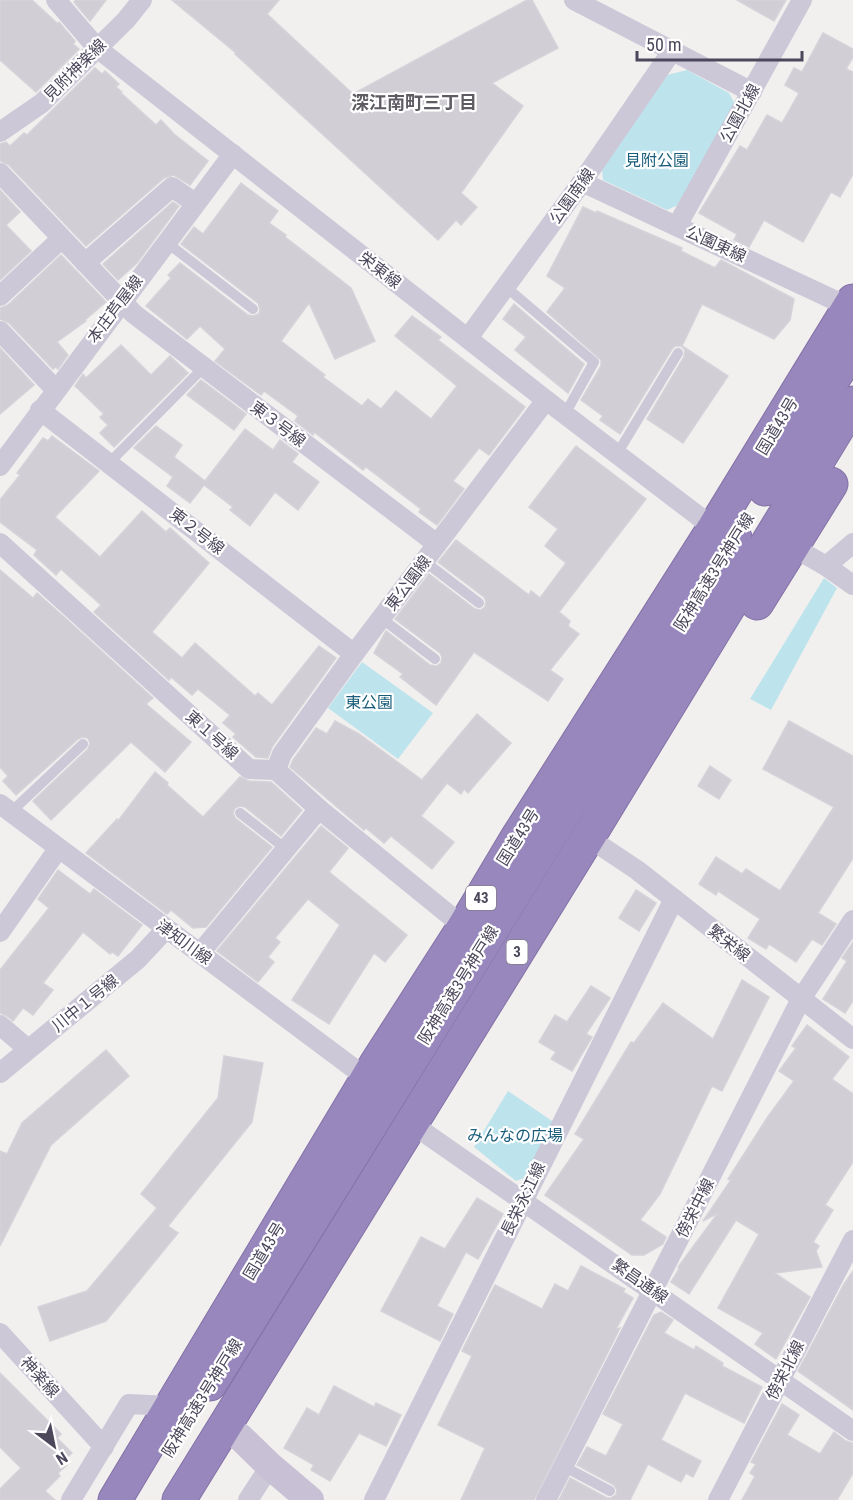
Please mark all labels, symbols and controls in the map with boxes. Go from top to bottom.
scale bar [637,24,802,62]
text: 50 m [646,34,681,55]
street label: 見附神楽線 [40,35,110,105]
street label: 公園北線 [716,80,764,146]
district label: 深江南町三丁目 [351,92,477,113]
park label: 見附公園 [625,151,689,170]
street label: 公園南線 [546,165,598,227]
street label: 公園東線 [683,222,749,266]
street label: 栄東線 [355,248,405,292]
street label: 本庄芦屋線 [83,271,147,347]
street label: 国道43号 [752,394,802,458]
street label: 東３号線 [247,397,309,451]
street label: 東２号線 [166,504,228,558]
street label: 阪神高速3号神戸線 [670,509,758,635]
street label: 東公園線 [381,552,435,614]
park label: 東公園 [345,693,393,712]
street label: 東１号線 [182,707,242,763]
street label: 国道43号 [493,805,543,869]
road number: 43 [466,886,496,910]
street label: 津知川線 [153,916,215,968]
street label: 繁栄線 [704,921,754,965]
street label: 阪神高速3号神戸線 [414,922,502,1048]
road number: 3 [506,940,528,964]
street label: 川中１号線 [48,970,122,1036]
park label: みんなの広場 [467,1126,563,1145]
street label: 長栄永江線 [497,1159,549,1239]
street label: 傍栄中線 [672,1175,718,1241]
street label: 国道43号 [239,1219,289,1283]
street label: 繁昌通線 [608,1255,672,1307]
street label: 阪神高速3号神戸線 [158,1335,246,1461]
street label: 傍栄北線 [762,1337,808,1403]
street label: 神楽線 [17,1353,63,1401]
north arrow [24,1416,84,1476]
text: N [52,1448,71,1469]

